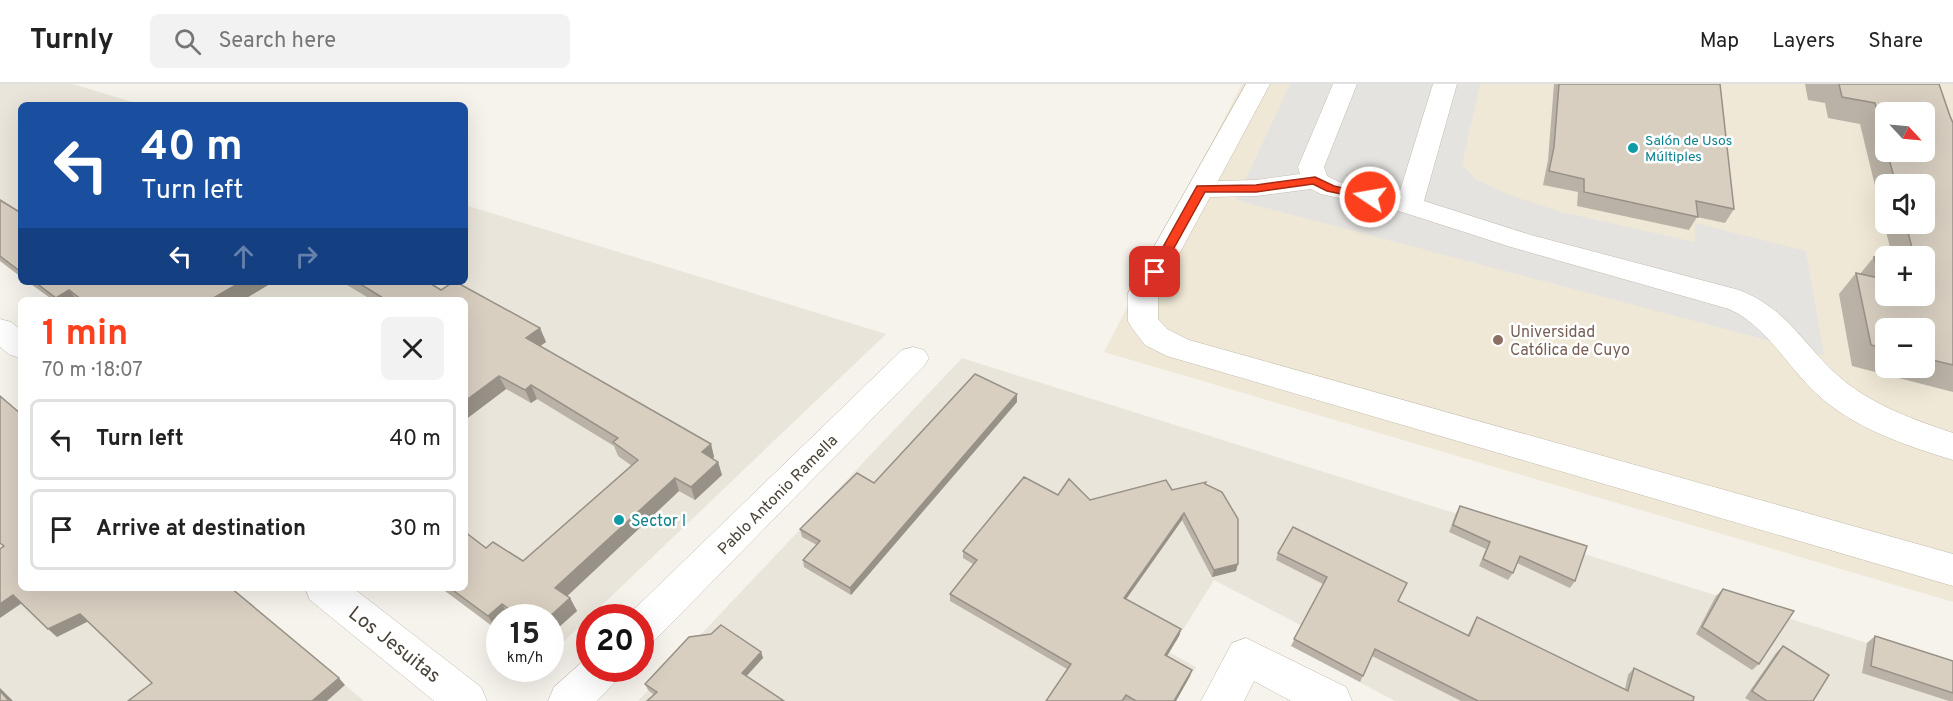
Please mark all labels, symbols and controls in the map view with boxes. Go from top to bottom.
search box [150,14,570,68]
text: Turnly [30,23,114,59]
icon: search [171,25,204,58]
text: Search here [219,28,336,55]
text: Map [1700,28,1739,55]
text: Layers [1772,28,1835,55]
text: Share [1868,28,1923,55]
north arrow [1875,102,1935,162]
map controls [1875,102,1935,378]
text: 40 m [141,122,243,175]
icon: left [42,126,120,204]
place label: Salón de Usos Múltiples [1645,133,1732,166]
marker: Salón de Usos Múltiples [1626,141,1640,155]
position arrow [1338,165,1402,229]
text: Turn left [141,174,243,208]
button: sound [1875,174,1935,234]
icon: left [164,240,197,273]
icon: ahead [227,240,260,273]
icon: right [290,240,323,273]
pin [1129,246,1180,297]
button: + [1875,246,1935,306]
icon: arrive [1138,255,1171,288]
text: 1 min [42,312,128,358]
button: close [381,317,444,380]
button: − [1875,318,1935,378]
place label: Universidad Católica de Cuyo [1510,323,1630,361]
marker: Universidad Católica de Cuyo [1491,333,1505,347]
text: 70 m · 18:07 [42,358,143,384]
icon: left [45,423,78,456]
text: Turn left [96,426,184,453]
text: 40 m [389,426,441,453]
street label: Pablo Antonio Ramella [714,431,843,560]
place label: Sector I [631,512,686,532]
icon: arrive [45,513,78,546]
marker: Sector I [612,513,626,527]
text: Arrive at destination [96,516,306,543]
text: 30 m [390,516,441,543]
street label: Los Jesuitas [342,601,445,690]
speed limit sign: 20 [576,604,654,682]
text: 15 [510,617,540,654]
text: km/h [507,649,543,668]

